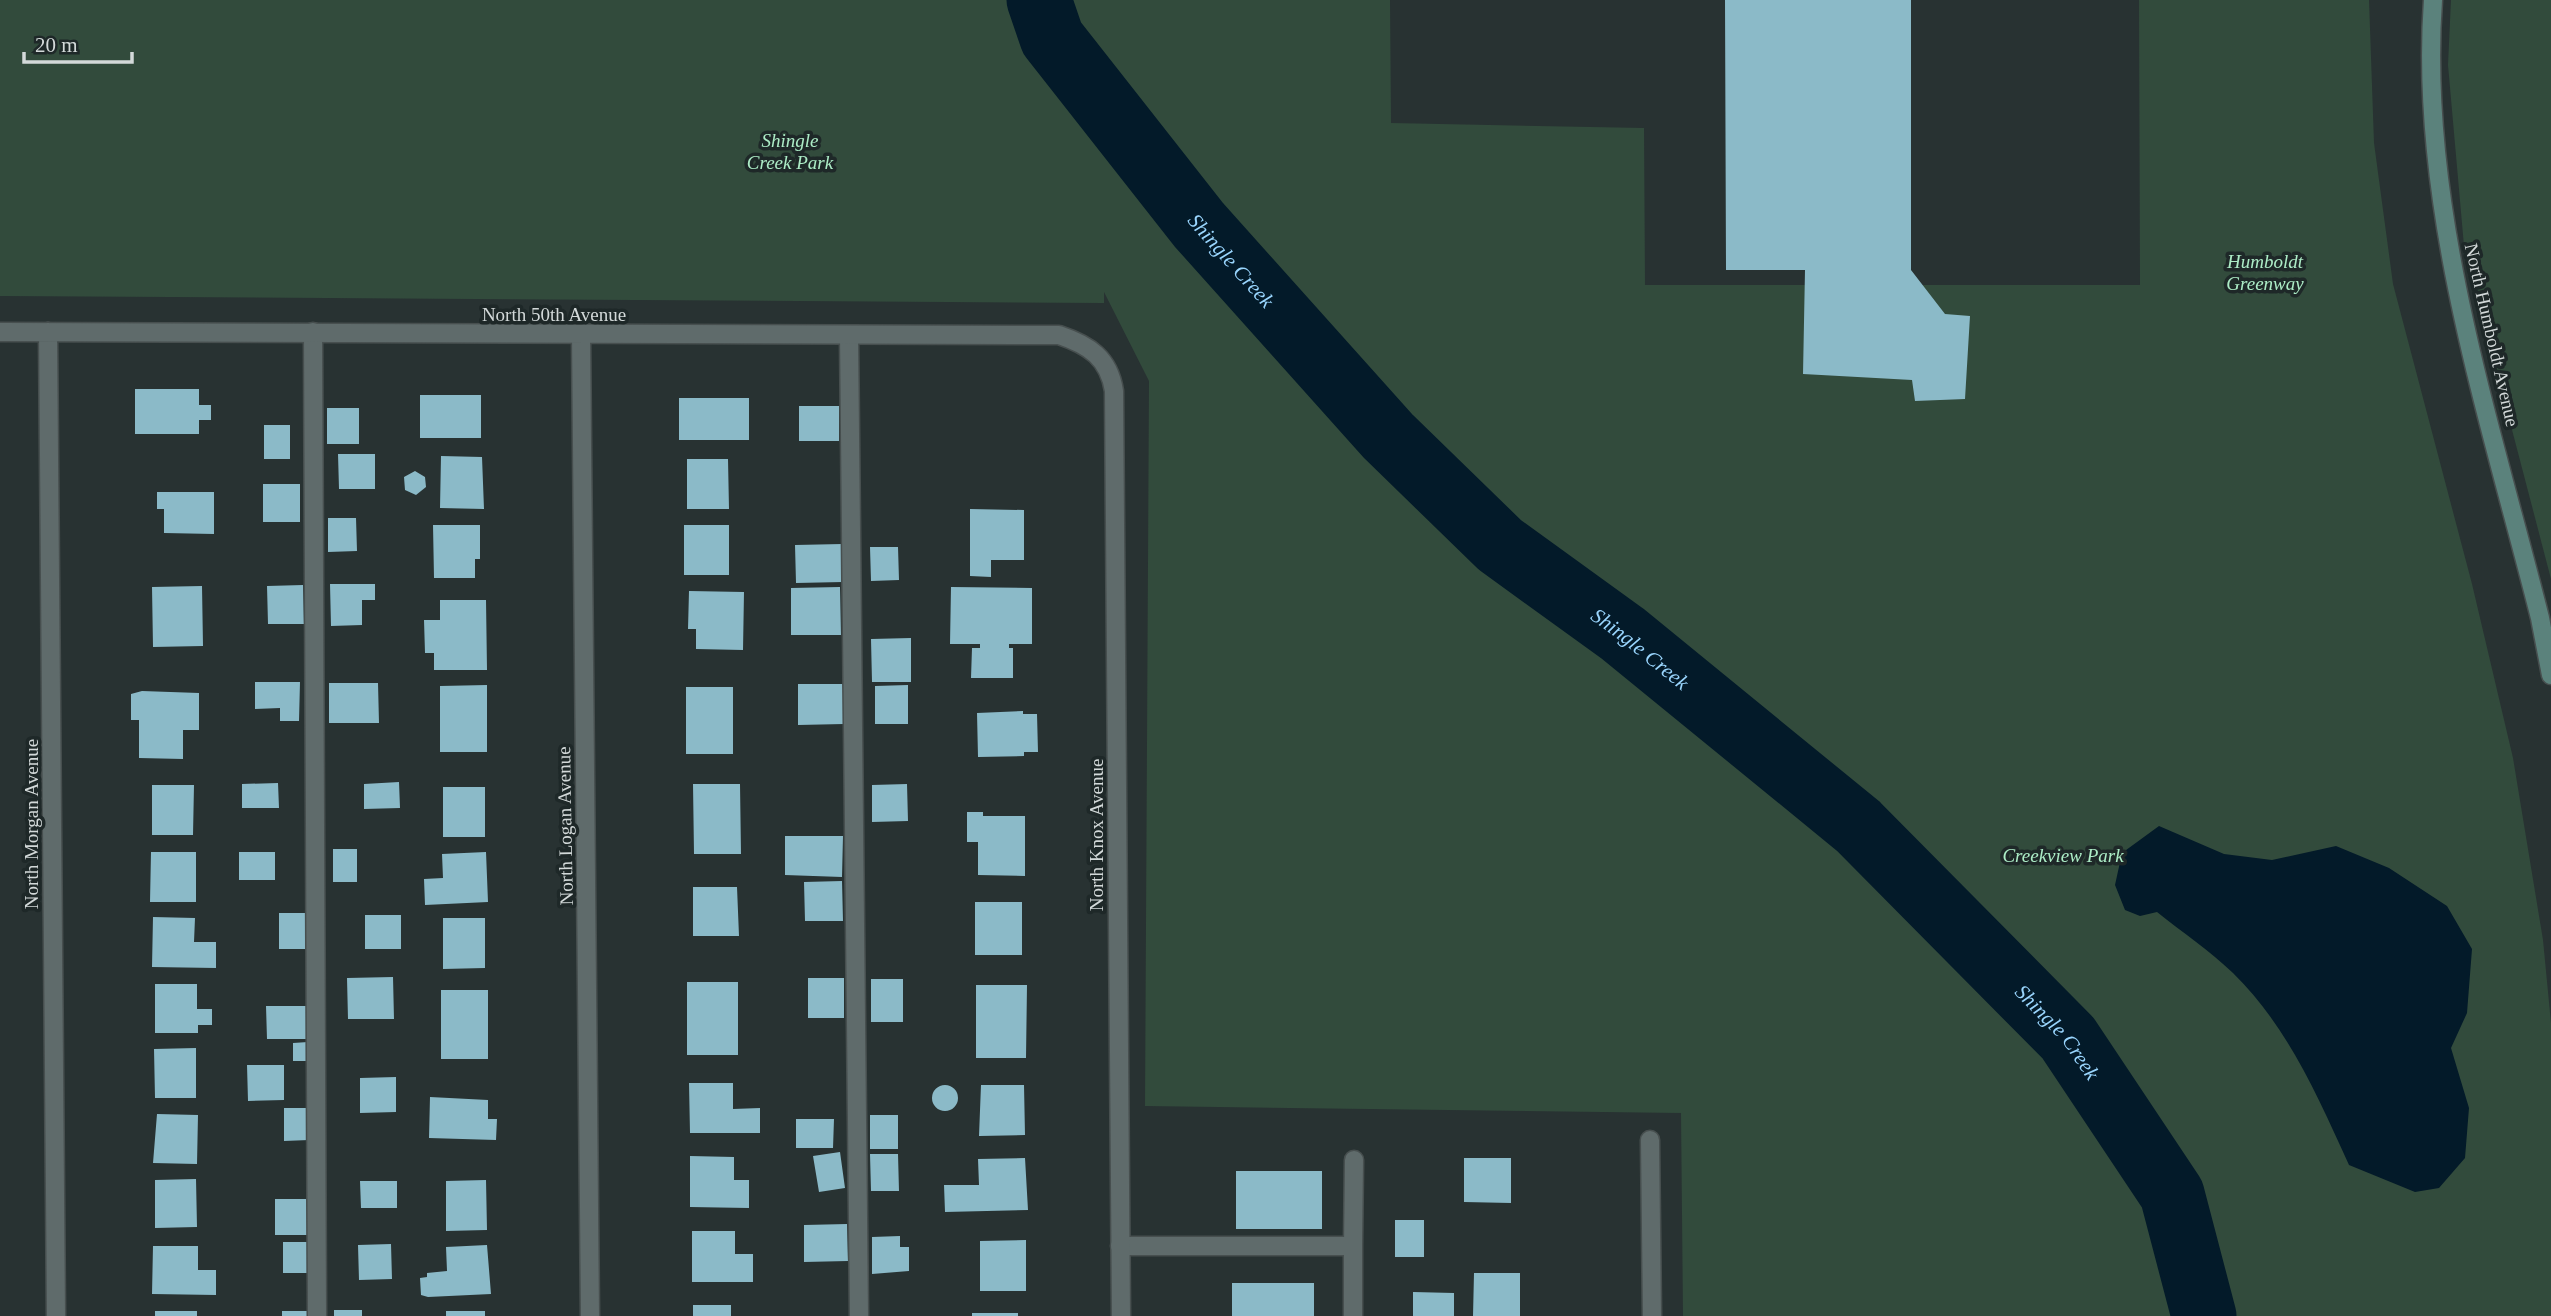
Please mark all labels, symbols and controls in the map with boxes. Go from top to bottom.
scale bar [24,21,133,65]
text: 20 m [35,33,78,57]
park label: Shingle Creek Park [747,130,834,173]
water label: Shingle Creek [1183,209,1280,313]
street label: North Humboldt Avenue [2461,241,2523,429]
park label: Humboldt Greenway [2226,251,2304,294]
street label: North 50th Avenue [482,304,626,325]
water label: Shingle Creek [1587,603,1694,695]
street label: North Morgan Avenue [21,739,42,909]
street label: North Logan Avenue [553,746,577,906]
street label: North Knox Avenue [1086,759,1107,911]
park label: Creekview Park [2002,845,2124,866]
water label: Shingle Creek [2010,980,2105,1085]

